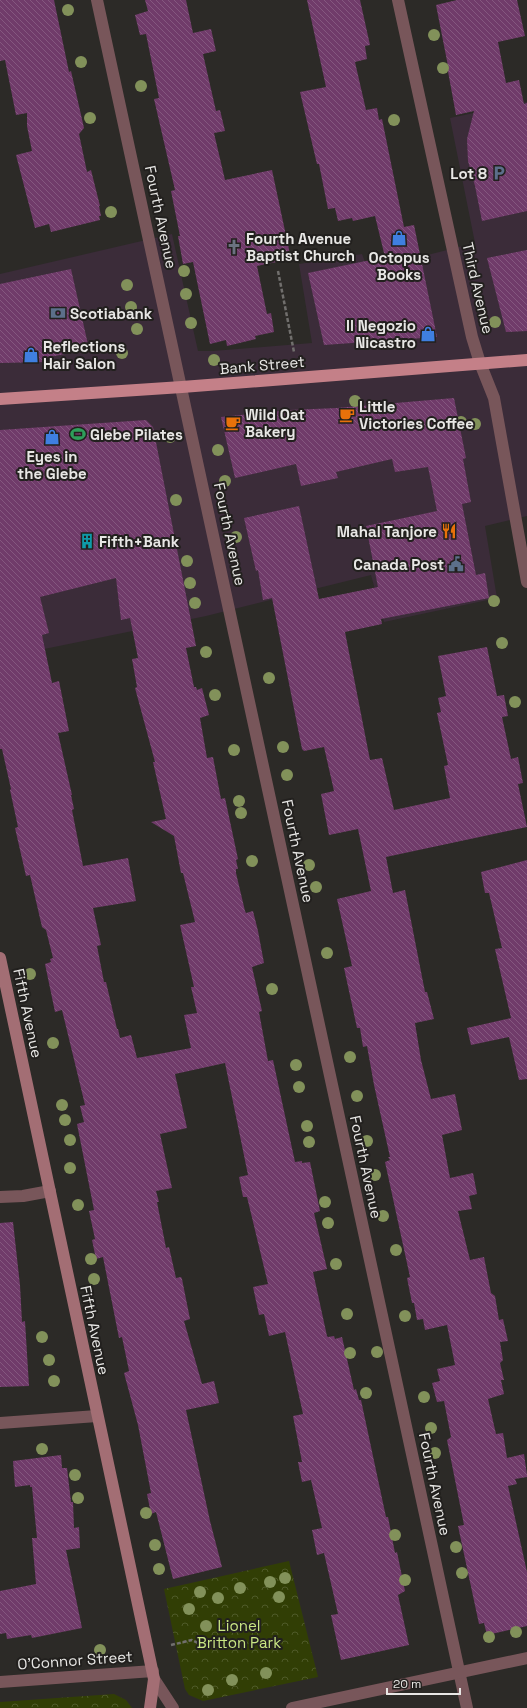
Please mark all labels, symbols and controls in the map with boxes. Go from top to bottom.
street label: Fourth Avenue [141,164,181,270]
place label: Lot 8 [450,164,487,183]
parking icon: Lot 8 [490,164,508,182]
place label: Fourth Avenue Baptist Church [246,229,355,265]
shop icon: Octopus Books [390,229,408,247]
church icon: Fourth Avenue Baptist Church [225,238,243,256]
street label: Third Avenue [458,240,498,336]
place label: Octopus Books [368,248,430,284]
bank icon: Scotiabank [49,304,67,322]
place label: Scotiabank [70,304,153,323]
place label: Il Negozio Nicastro [346,316,416,352]
shop icon: Il Negozio Nicastro [419,325,437,343]
place label: Reflections Hair Salon [43,337,125,373]
shop icon: Reflections Hair Salon [22,346,40,364]
street label: Bank Street [219,352,306,378]
place label: Little Victories Coffee [359,397,474,433]
place label: Wild Oat Bakery [245,405,305,441]
cafe icon: Little Victories Coffee [338,406,356,424]
cafe icon: Wild Oat Bakery [224,414,242,432]
sports icon: Glebe Pilates [69,425,87,443]
place label: Glebe Pilates [90,425,183,444]
shop icon: Eyes in the Glebe [43,428,61,446]
place label: Eyes in the Glebe [17,447,87,483]
street label: Fourth Avenue [210,481,250,587]
place label: Mahal Tanjore [337,522,437,541]
restaurant icon: Mahal Tanjore [440,522,458,540]
building icon: Fifth+Bank [78,532,96,550]
place label: Fifth+Bank [99,532,180,551]
place label: Canada Post [353,555,444,574]
public building icon: Canada Post [447,555,465,573]
street label: Fourth Avenue [278,798,318,904]
street label: Fifth Avenue [9,967,47,1060]
street label: Fourth Avenue [346,1114,386,1220]
street label: Fifth Avenue [76,1284,114,1377]
street label: Fourth Avenue [415,1431,455,1537]
park label: Lionel Britton Park [197,1616,281,1652]
street label: O'Connor Street [17,1646,133,1674]
scale bar [387,1670,460,1696]
text: 20 m [393,1676,421,1692]

